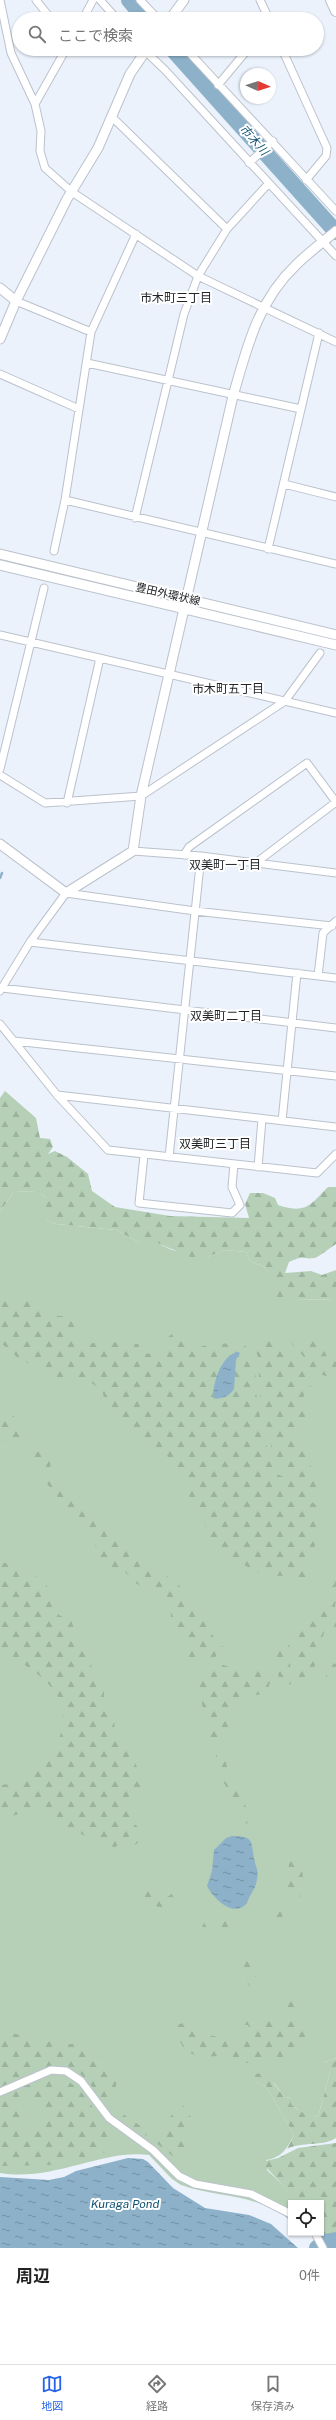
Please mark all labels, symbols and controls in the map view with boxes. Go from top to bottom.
search box [12,12,324,56]
icon: search [26,23,48,45]
text: ここで検索 [58,27,133,44]
north arrow [240,68,276,104]
water label: 市木川 [237,122,273,160]
district label: 市木町三丁目 [140,291,212,305]
street label: 豊田外環状線 [134,581,202,607]
district label: 市木町五丁目 [192,682,264,696]
district label: 双美町一丁目 [189,858,261,872]
district label: 双美町二丁目 [190,1009,262,1023]
district label: 双美町三丁目 [179,1137,251,1151]
water label: Kuraga Pond [91,2197,159,2211]
map controls [288,2200,324,2236]
button: locate [288,2200,324,2236]
text: 周辺 [16,2266,50,2286]
text: 0件 [299,2268,320,2283]
tab: 地図 [41,2373,63,2413]
tab: 経路 [146,2373,168,2413]
tab: 保存済み [251,2373,295,2413]

